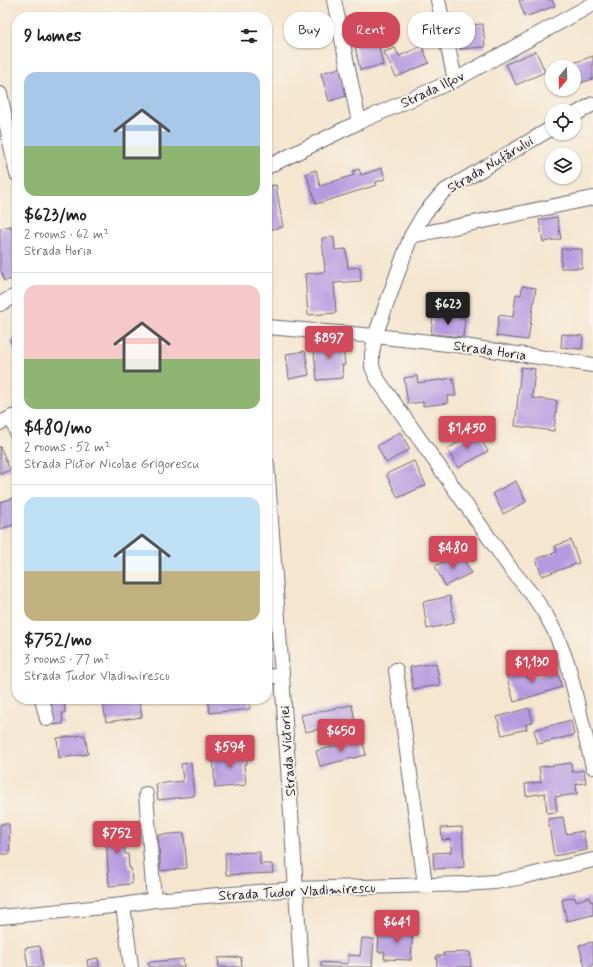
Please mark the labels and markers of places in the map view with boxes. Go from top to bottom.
pin: $623 [424,292,472,326]
pin: $897 [305,326,353,360]
pin: $1,450 [434,416,500,450]
pin: $480 [429,536,477,570]
pin: $1,130 [499,650,565,684]
pin: $650 [317,719,365,753]
pin: $594 [206,735,254,769]
pin: $752 [93,821,141,855]
pin: $641 [373,910,421,944]

